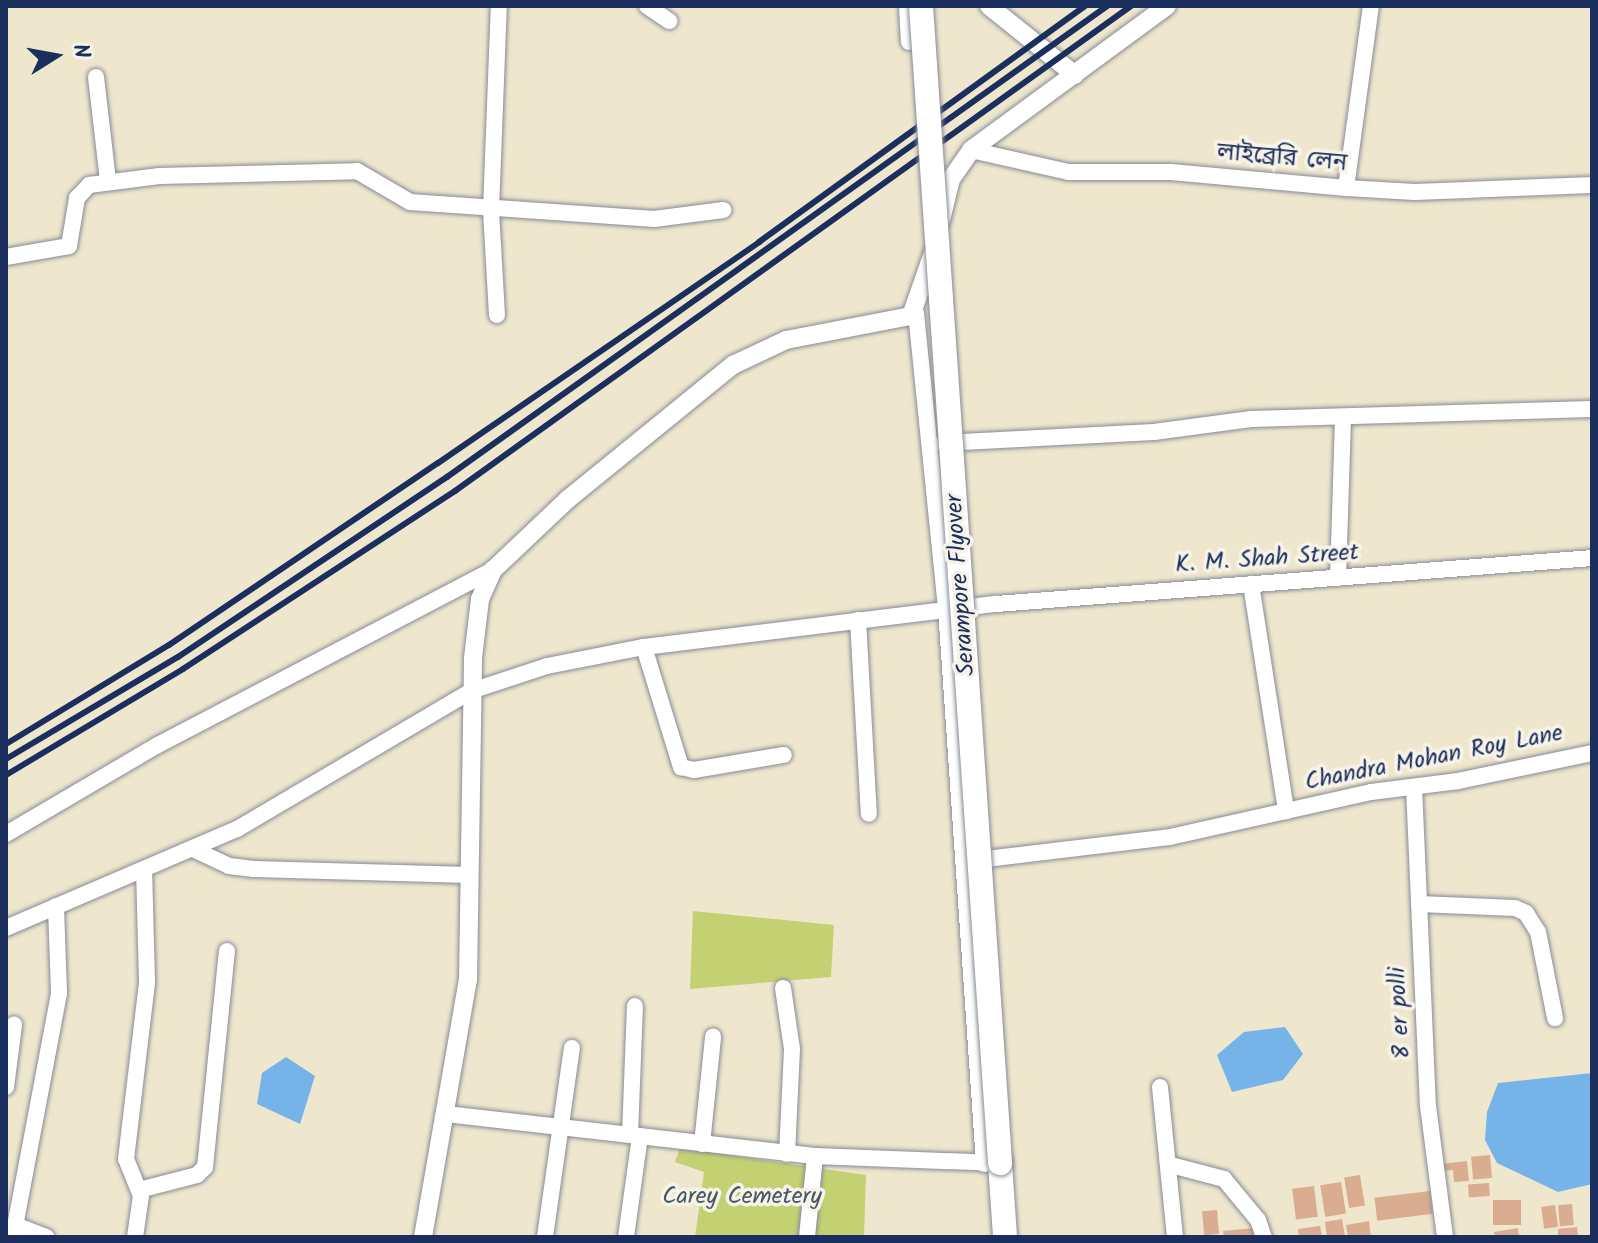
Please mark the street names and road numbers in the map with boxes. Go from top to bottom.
street label: লাইব্রেরি লেন [1216,138,1348,178]
street label: Serampore Flyover [940,493,982,677]
street label: K. M. Shah Street [1174,538,1360,580]
street label: Chandra Mohan Roy Lane [1303,719,1565,797]
street label: 8 er polli [1383,966,1417,1060]

